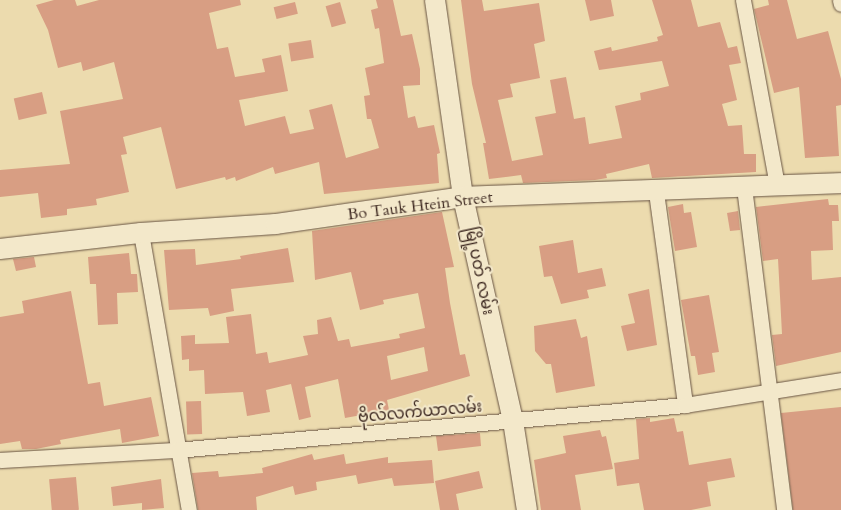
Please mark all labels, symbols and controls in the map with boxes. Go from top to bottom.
street label: Bo Tauk Htein Street [346,188,494,224]
street label: မြို့ပတ် လမ်း [460,225,498,317]
street label: ဗိုလ်လက်ယာလမ်း [357,397,483,427]

